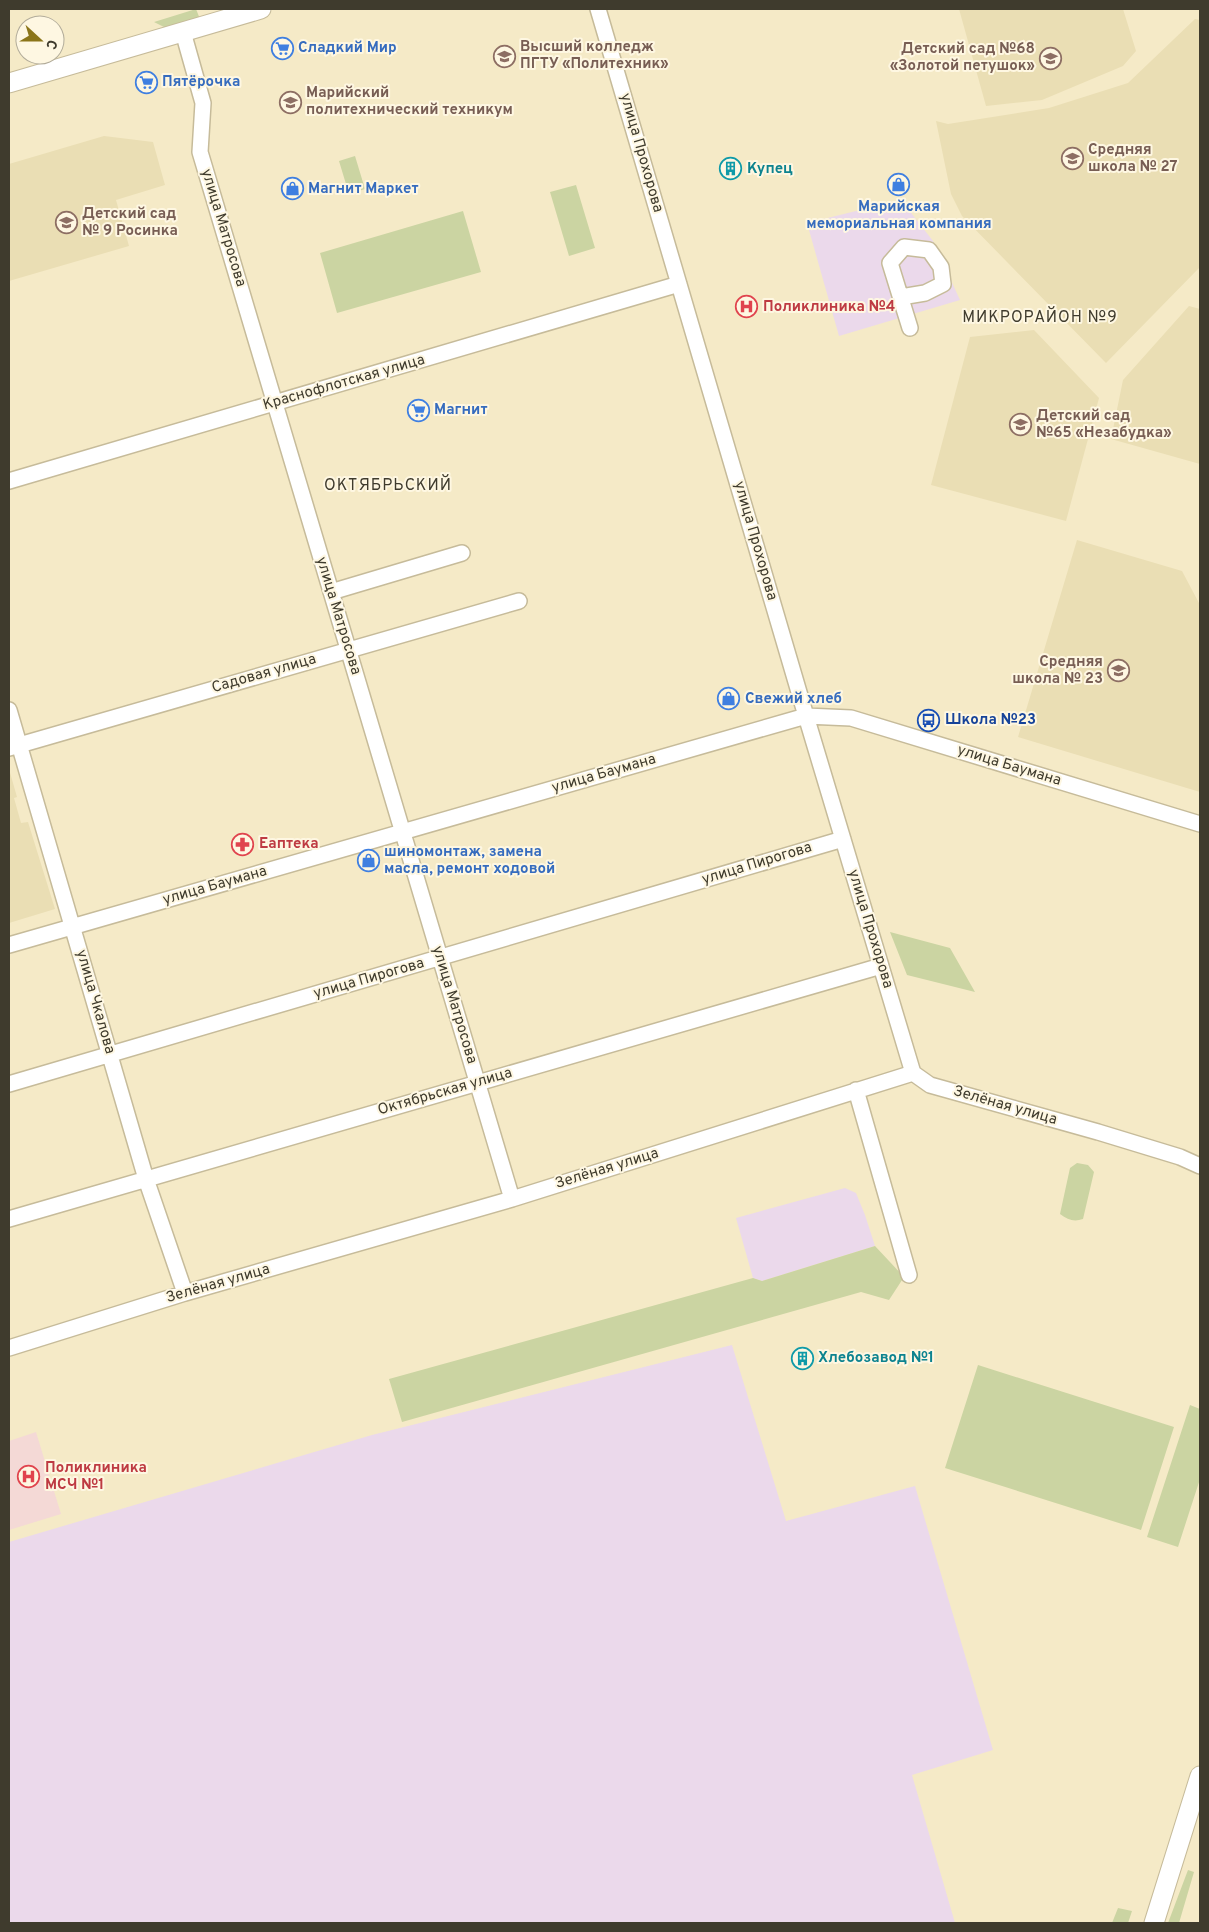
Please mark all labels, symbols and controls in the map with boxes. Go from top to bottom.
north arrow [15,15,65,65]
supermarket icon: Сладкий Мир [270,36,294,60]
text: С [41,37,60,51]
place label: Высший колледж ПГТУ «Политехник» [520,38,669,74]
place label: Сладкий Мир [298,39,397,58]
place label: Детский сад №68 «Золотой петушок» [890,40,1035,76]
school or university icon: Высший колледж ПГТУ «Политехник» [492,44,516,68]
school or university icon: Детский сад №68 «Золотой петушок» [1039,46,1063,70]
supermarket icon: Пятёрочка [134,70,158,94]
place label: Пятёрочка [162,73,240,92]
place label: Марийский политехнический техникум [306,84,513,120]
school or university icon: Марийский политехнический техникум [278,90,302,114]
street label: улица Прохорова [615,91,667,215]
place label: Средняя школа № 27 [1088,141,1178,177]
school or university icon: Средняя школа № 27 [1060,147,1084,171]
building icon: Купец [719,157,743,181]
place label: Купец [747,160,793,179]
street label: улица Матросова [196,167,250,289]
shop icon: Марийская мемориальная компания [887,172,911,196]
shop icon: Магнит Маркет [280,177,304,201]
place label: Магнит Маркет [308,180,419,199]
place label: Марийская мемориальная компания [806,198,992,234]
place label: Детский сад № 9 Росинка [82,205,178,241]
school or university icon: Детский сад № 9 Росинка [54,211,78,235]
hospital icon: Поликлиника №4 [735,295,759,319]
place label: Поликлиника №4 [763,298,895,317]
district label: МИКРОРАЙОН №9 [962,306,1118,328]
street label: Краснофлотская улица [261,351,427,415]
supermarket icon: Магнит [406,398,430,422]
place label: Магнит [434,401,487,420]
place label: Детский сад №65 «Незабудка» [1036,407,1172,443]
school or university icon: Детский сад №65 «Незабудка» [1008,413,1032,437]
district label: ОКТЯБРЬСКИЙ [324,474,452,496]
street label: улица Прохорова [729,479,781,603]
street label: улица Матросова [311,555,365,677]
street label: Садовая улица [210,650,318,698]
place label: Средняя школа № 23 [1012,653,1103,689]
school or university icon: Средняя школа № 23 [1107,659,1131,683]
shop icon: Свежий хлеб [717,687,741,711]
place label: Свежий хлеб [745,690,842,709]
bus stop icon: Школа №23 [917,708,941,732]
place label: Школа №23 [945,711,1036,730]
street label: улица Баумана [955,741,1063,791]
street label: улица Баумана [550,750,658,798]
pharmacy icon: Еаптека [231,832,255,856]
place label: Еаптека [259,835,319,854]
street label: улица Пирогова [700,838,814,890]
place label: шиномонтаж, замена масла, ремонт ходовой [384,843,555,879]
shop icon: шиномонтаж, замена масла, ремонт ходовой [356,849,380,873]
street label: улица Баумана [161,862,269,910]
street label: улица Прохорова [843,867,897,991]
street label: улица Матросова [427,944,481,1066]
street label: улица Чкалова [71,948,119,1056]
street label: улица Пирогова [312,954,426,1004]
street label: Октябрьская улица [376,1064,514,1120]
street label: Зелёная улица [951,1082,1059,1130]
street label: Зелёная улица [553,1144,661,1194]
street label: Зелёная улица [164,1260,272,1308]
building icon: Хлебозавод №1 [790,1346,814,1370]
place label: Хлебозавод №1 [818,1349,934,1368]
place label: Поликлиника МСЧ №1 [45,1459,147,1495]
hospital icon: Поликлиника МСЧ №1 [17,1465,41,1489]

